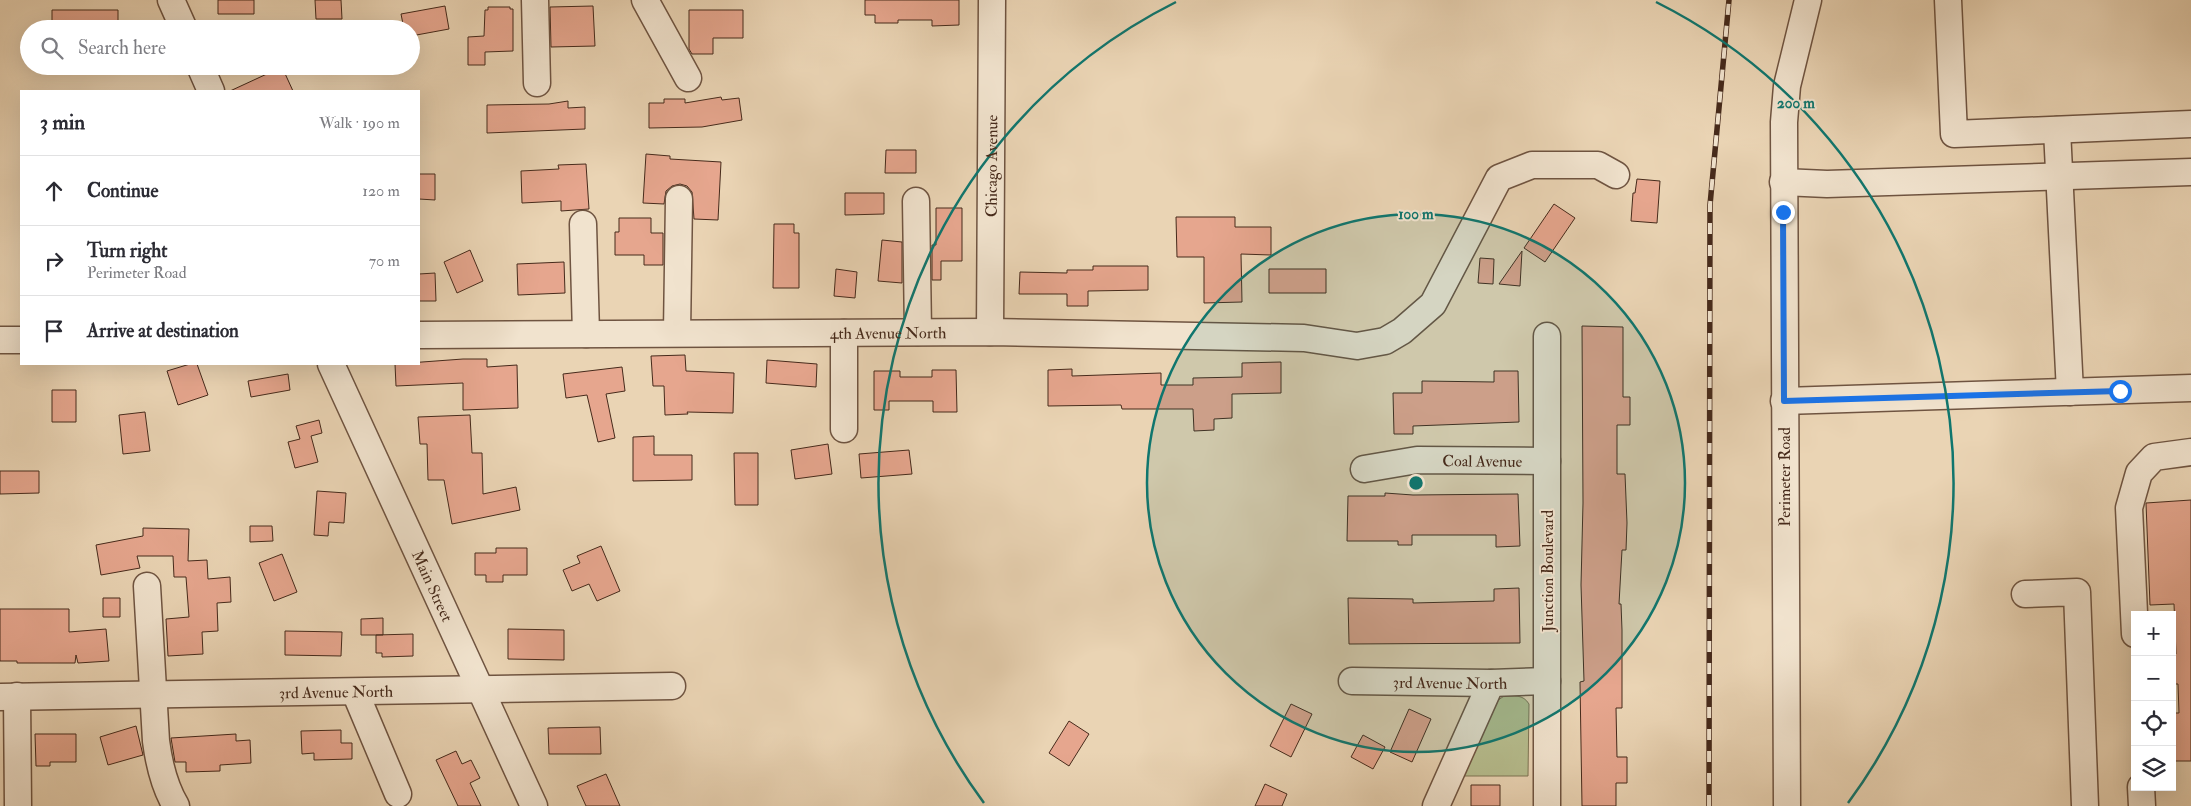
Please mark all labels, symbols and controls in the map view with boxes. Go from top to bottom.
search box [20,20,420,75]
icon: search [38,34,66,62]
text: Search here [78,36,166,60]
text: 200 m [1777,94,1815,113]
text: 3 min [40,109,85,136]
text: Walk · 190 m [319,113,400,133]
street label: Chicago Avenue [982,114,1002,217]
icon: ahead [40,177,68,205]
text: Continue [87,179,158,203]
text: 120 m [362,181,400,201]
route end [1772,201,1795,224]
text: 100 m [1398,205,1434,224]
text: Turn right [87,239,167,263]
icon: right [40,247,68,275]
text: 70 m [369,251,400,271]
text: Perimeter Road [87,263,187,283]
icon: arrive [40,317,68,345]
text: Arrive at destination [87,319,239,343]
street label: 4th Avenue North [830,323,947,344]
route start [2109,380,2132,403]
street label: Perimeter Road [1775,427,1795,527]
street label: Coal Avenue [1442,451,1523,472]
centre of rings [1407,474,1425,492]
street label: Junction Boulevard [1538,510,1559,633]
street label: Main Street [407,547,457,625]
map controls [2131,611,2176,791]
button: + [2131,611,2176,656]
button: − [2131,656,2176,701]
street label: 3rd Avenue North [1393,673,1508,694]
street label: 3rd Avenue North [279,682,394,703]
button: locate [2131,701,2176,746]
button: layers [2131,746,2176,791]

